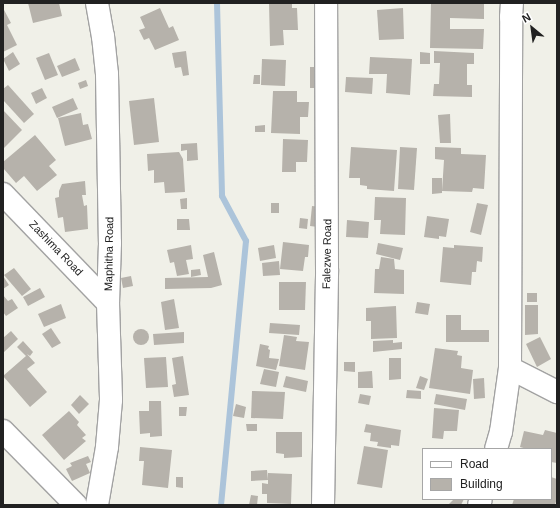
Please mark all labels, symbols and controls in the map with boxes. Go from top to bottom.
north arrow [512,8,552,48]
text: N [520,10,533,25]
street label: Maphitha Road [102,217,116,291]
street label: Zashima Road [26,218,86,278]
street label: Falezwe Road [320,219,334,289]
legend [422,448,552,500]
text: Road [460,457,489,471]
text: Building [460,477,503,491]

